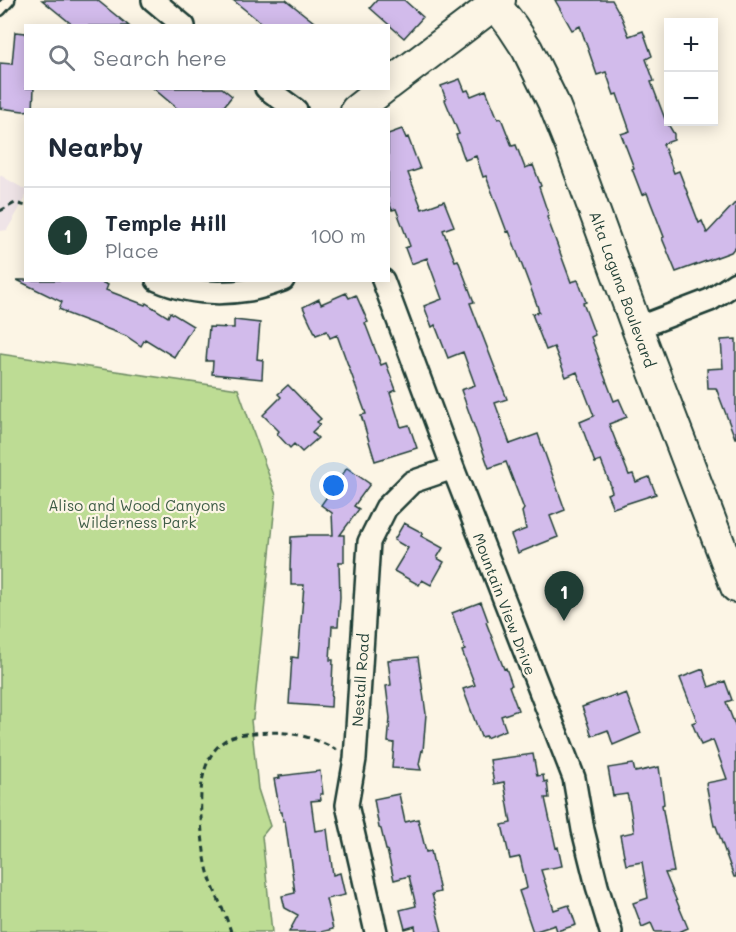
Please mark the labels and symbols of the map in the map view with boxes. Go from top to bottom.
street label: Alta Laguna Boulevard [585,208,661,370]
your location [319,471,348,500]
park label: Aliso and Wood Canyons Wilderness Park [48,495,226,532]
street label: Mountain View Drive [469,530,541,678]
pin: 1 [544,572,584,621]
street label: Nestall Road [347,633,373,727]

